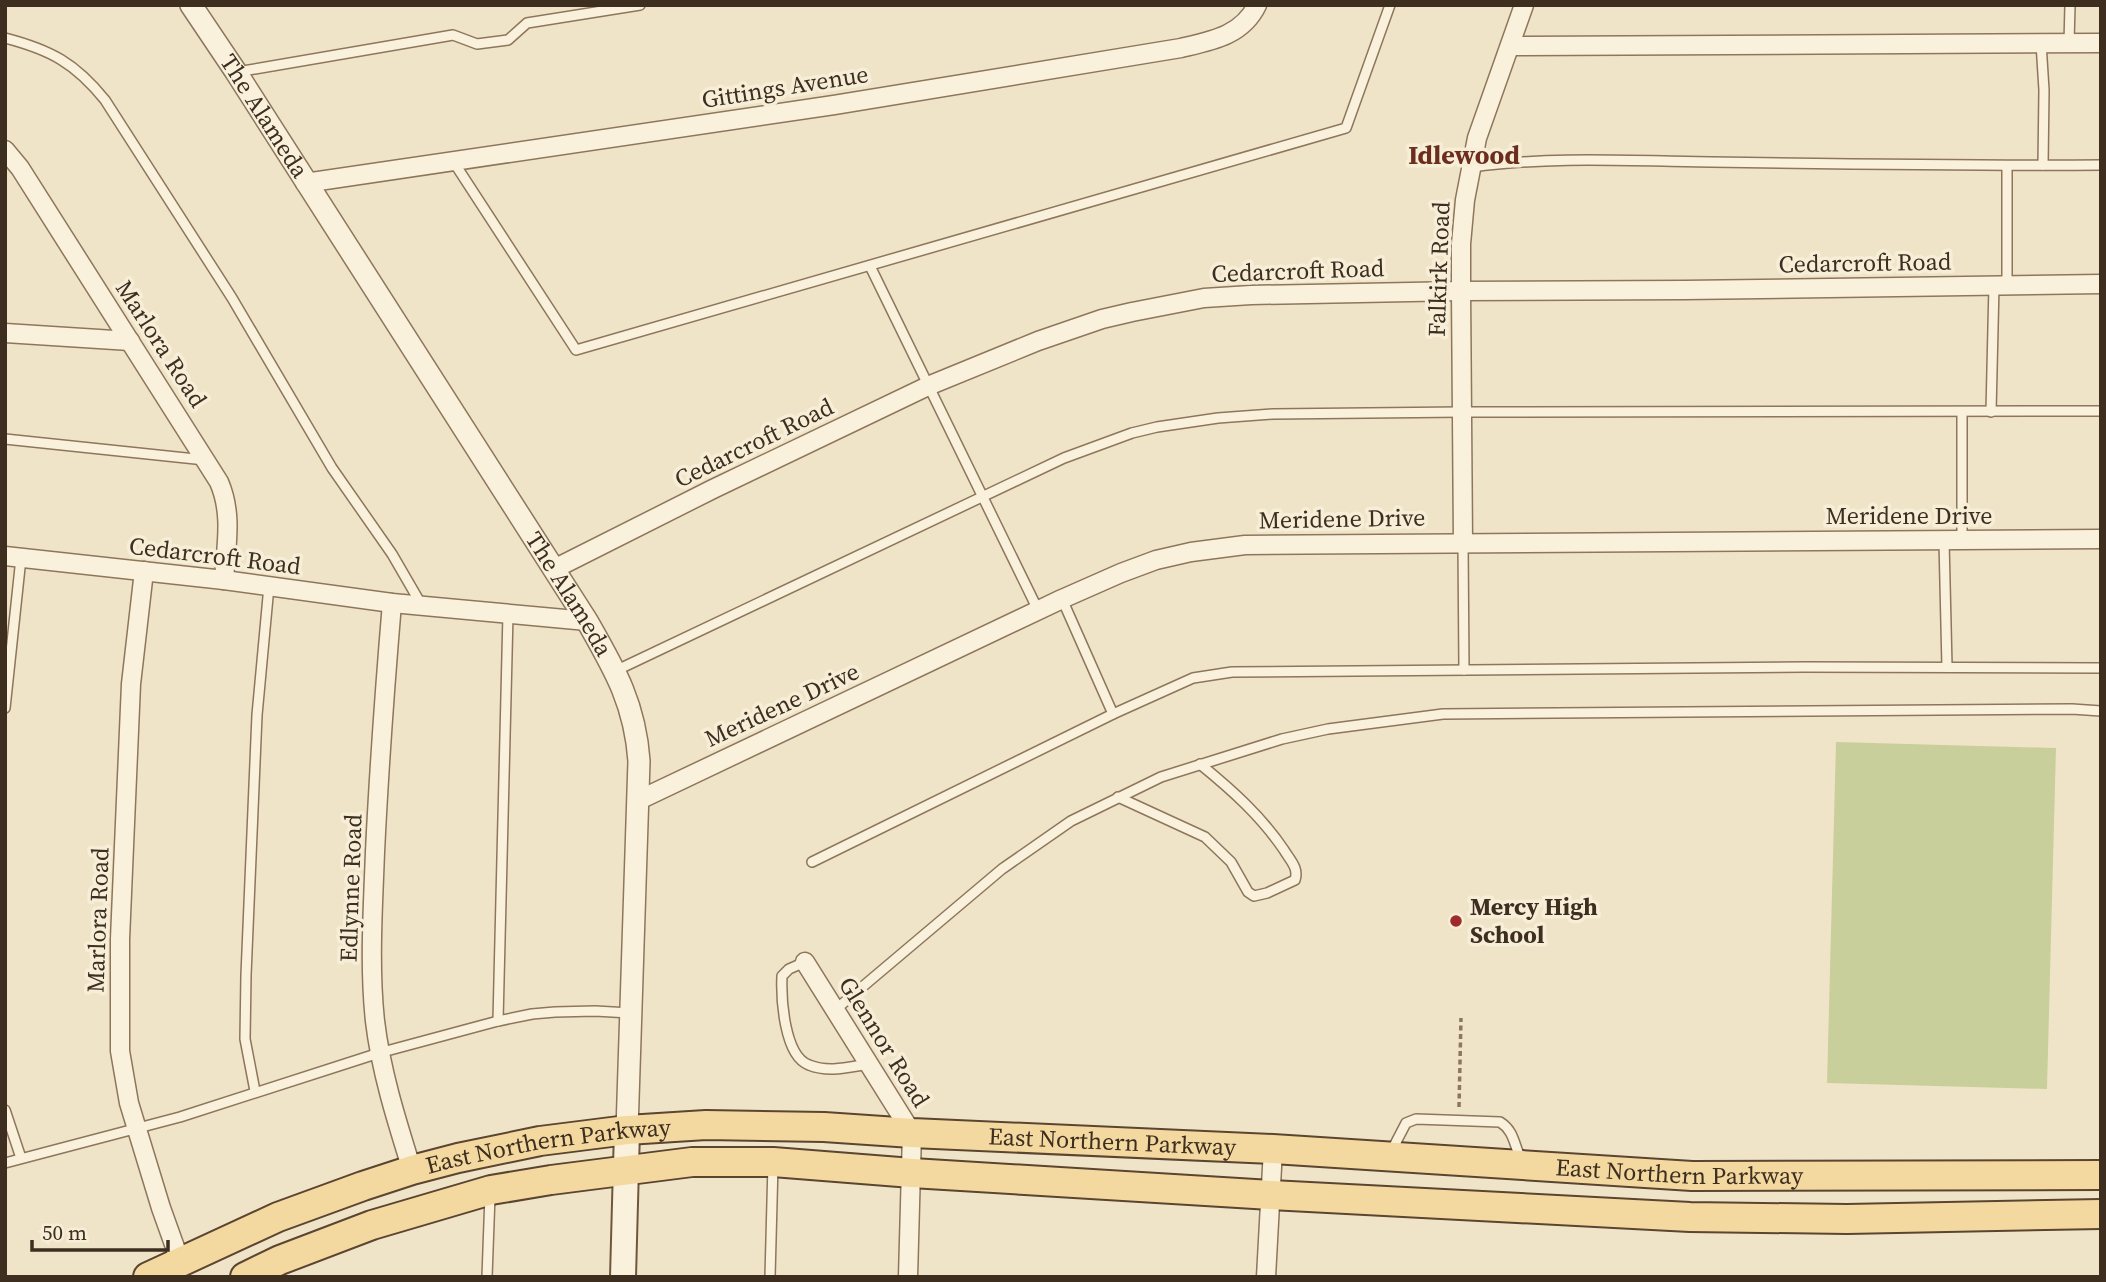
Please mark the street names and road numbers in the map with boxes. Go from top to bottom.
street label: The Alameda [213,47,317,185]
street label: Gittings Avenue [699,57,871,116]
street label: Falkirk Road [1420,200,1457,337]
street label: Cedarcroft Road [1778,244,1952,281]
street label: Cedarcroft Road [1211,251,1385,290]
street label: Marlora Road [108,274,215,414]
street label: Cedarcroft Road [669,390,839,495]
street label: Meridene Drive [1826,499,1992,532]
street label: Meridene Drive [1258,501,1426,536]
street label: The Alameda [518,525,621,663]
street label: Cedarcroft Road [127,529,303,582]
street label: Meridene Drive [699,654,864,755]
street label: Edlynne Road [331,813,370,963]
street label: Marlora Road [78,846,117,993]
street label: Glennor Road [831,970,938,1114]
street label: East Northern Parkway [422,1110,672,1182]
street label: East Northern Parkway [988,1119,1238,1163]
street label: East Northern Parkway [1554,1150,1804,1192]

